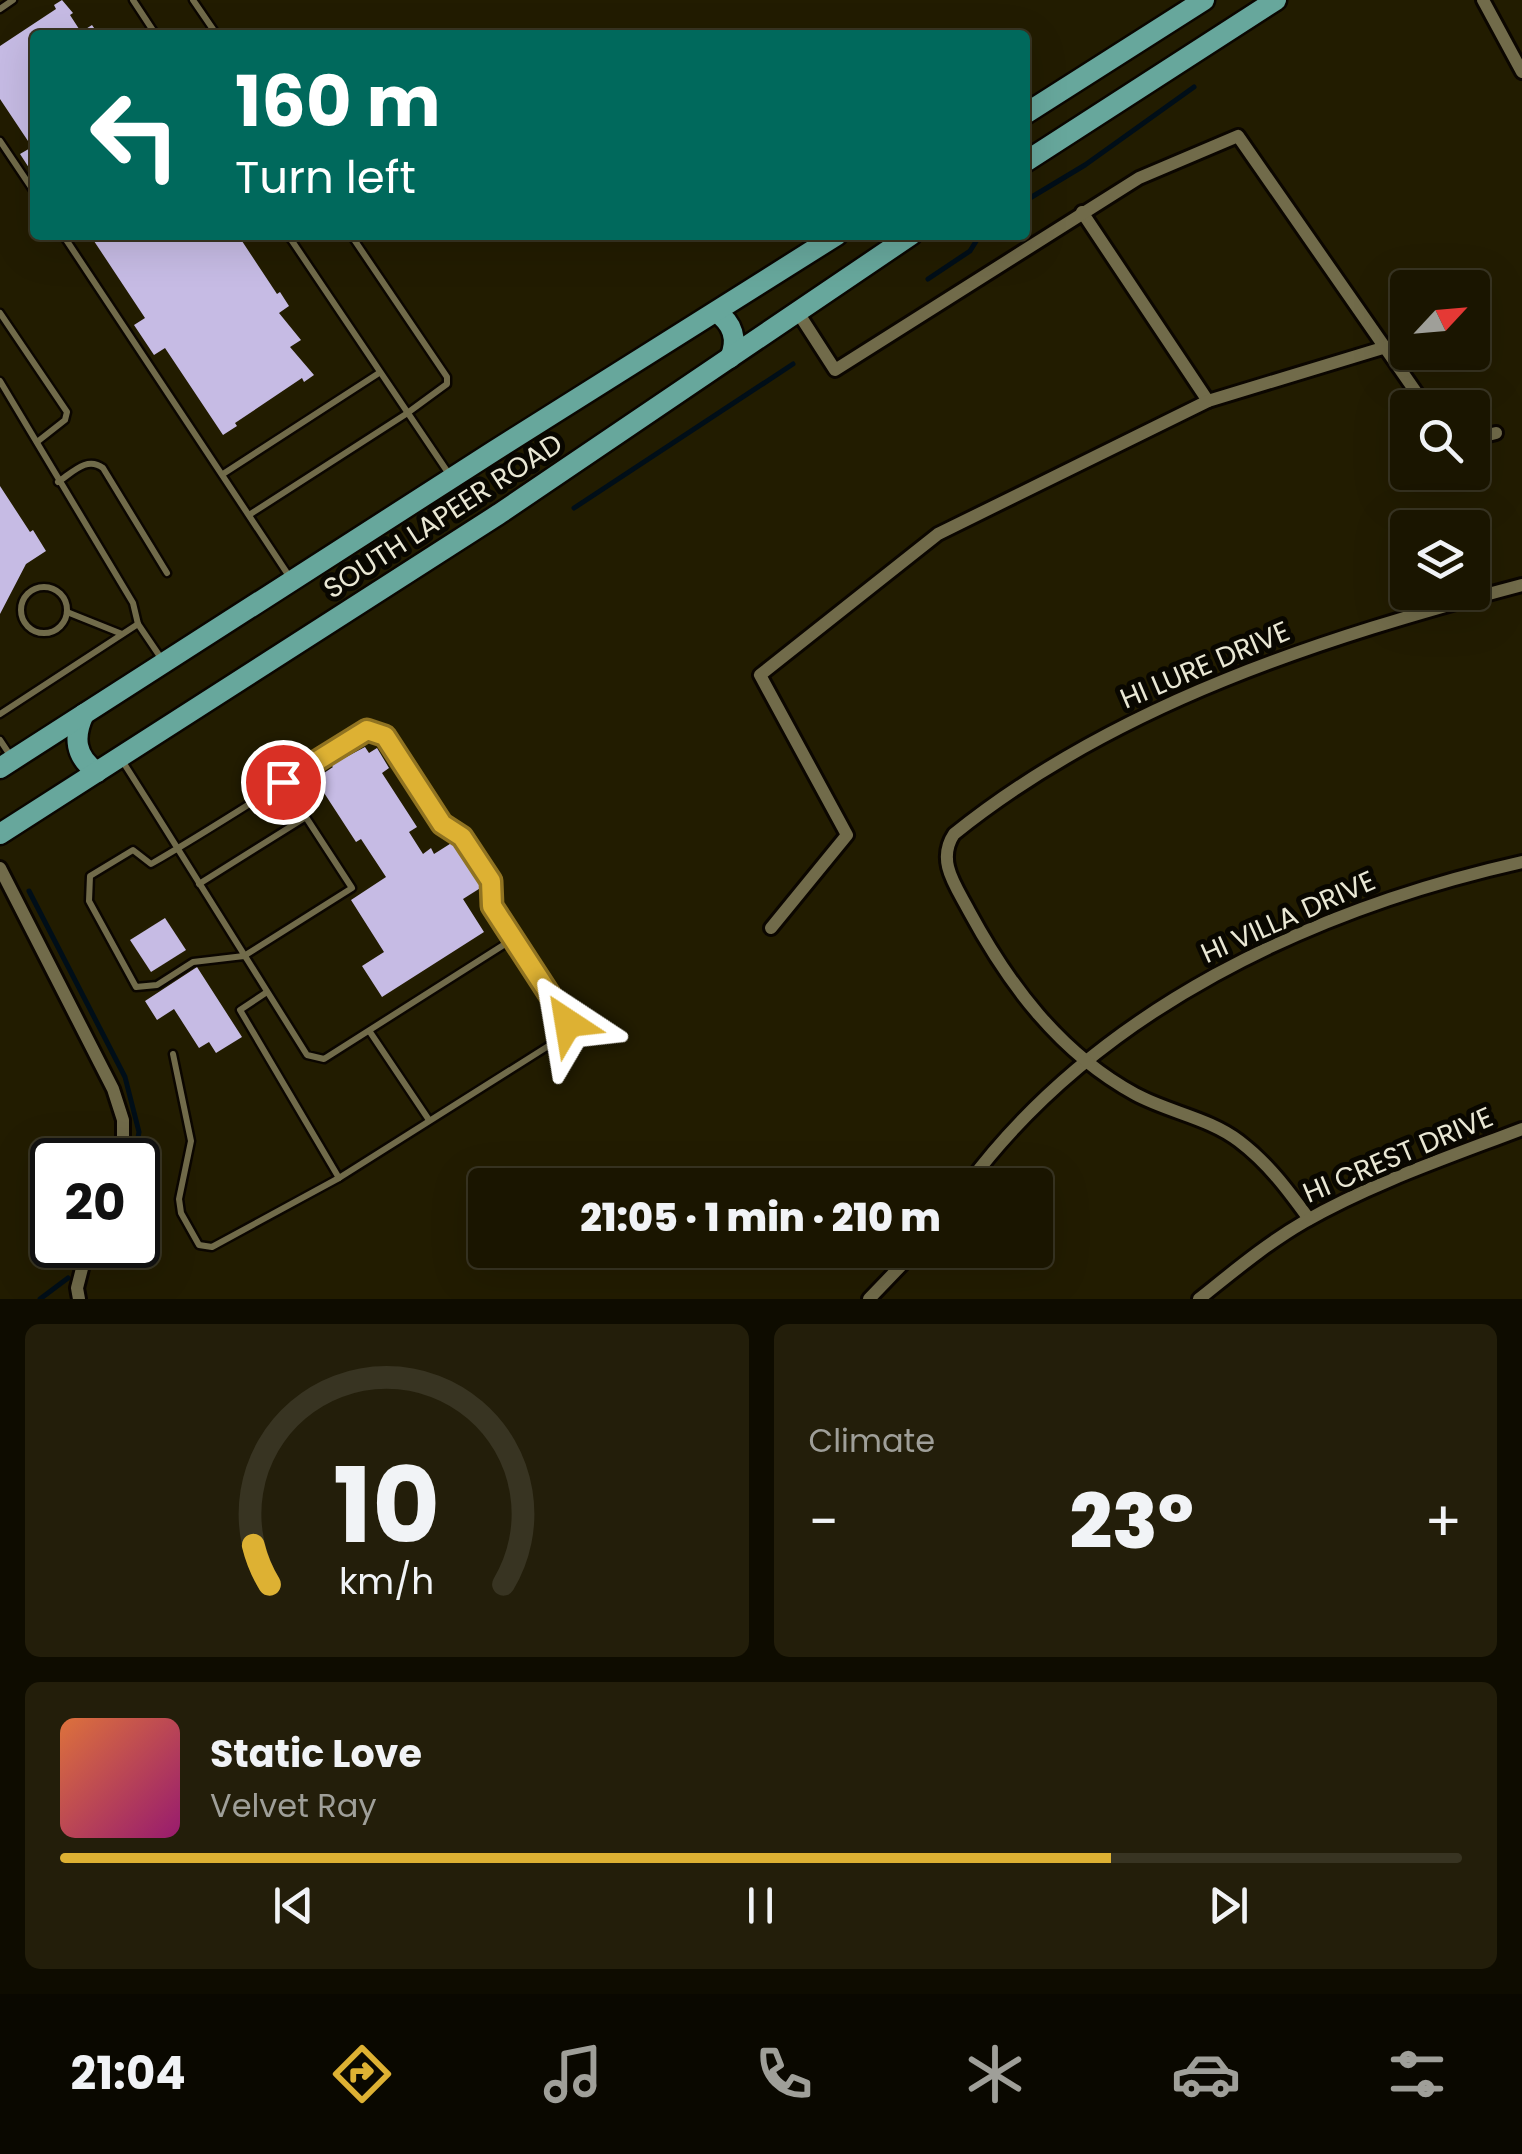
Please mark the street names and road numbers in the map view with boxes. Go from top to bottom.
street label: SOUTH LAPEER ROAD [316,424,570,608]
street label: HI LURE DRIVE [1114,612,1296,718]
street label: HI VILLA DRIVE [1195,861,1381,973]
street label: HI CREST DRIVE [1297,1097,1499,1213]

